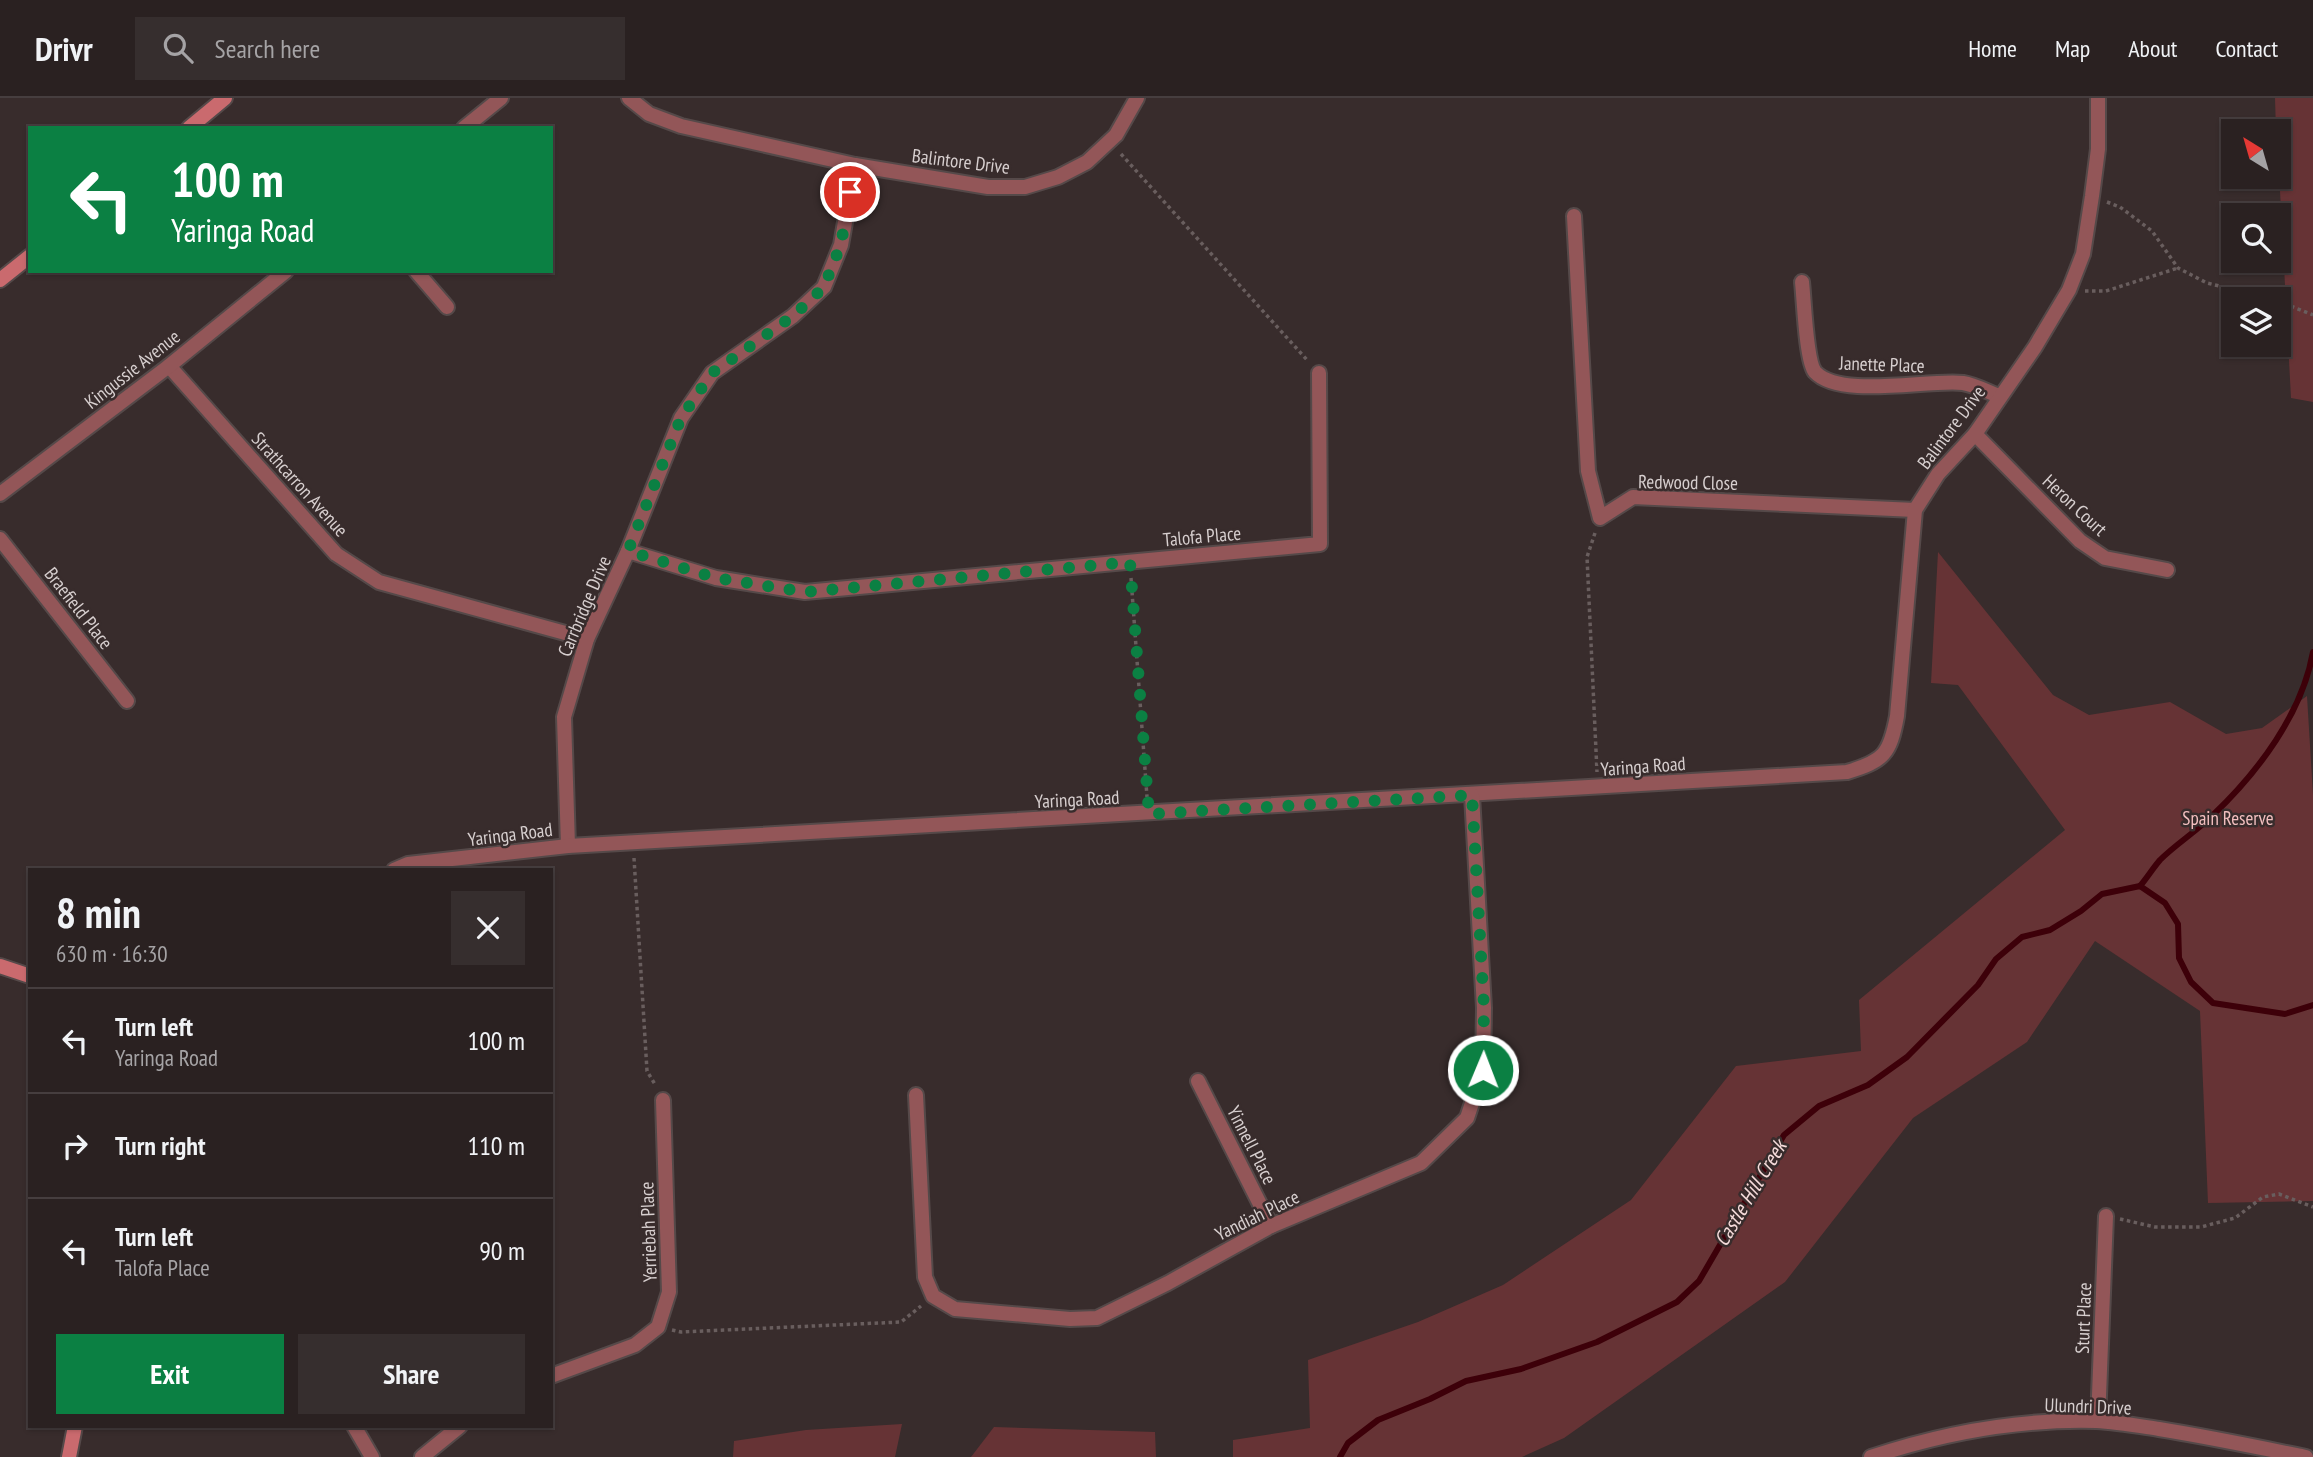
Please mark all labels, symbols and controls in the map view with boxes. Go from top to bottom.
search box [135,17,625,80]
text: Drivr [35,27,93,70]
icon: search [159,29,197,67]
text: Search here [215,32,320,65]
text: Home [1968,33,2017,64]
text: Map [2055,33,2090,64]
text: About [2128,33,2177,64]
text: Contact [2215,33,2278,64]
north arrow [2221,119,2291,189]
map controls [2221,119,2291,357]
street label: Balintore Drive [911,143,1011,179]
text: 100 m [171,147,284,211]
icon: left [56,154,147,245]
pin [820,162,880,222]
icon: arrive [831,173,869,211]
button: search [2221,203,2291,273]
text: Yaringa Road [171,209,314,251]
button: layers [2221,287,2291,357]
street label: Kingussie Avenue [79,324,185,414]
street label: Janette Place [1838,350,1925,377]
street label: Balintore Drive [1912,380,1990,473]
street label: Strathcarron Avenue [247,427,353,541]
street label: Redwood Close [1638,469,1738,495]
street label: Heron Court [2038,469,2113,541]
street label: Talofa Place [1162,521,1242,551]
street label: Carrbridge Drive [552,552,616,660]
street label: Braefield Place [40,562,119,654]
street label: Yaringa Road [1600,751,1686,781]
street label: Yaringa Road [1034,785,1120,813]
park label: Spain Reserve [2182,806,2274,830]
street label: Yaringa Road [466,817,554,851]
text: 8 min [56,885,141,940]
button: close [451,891,525,965]
text: 630 m · 16:30 [56,939,168,968]
text: Turn left [115,1010,193,1043]
icon: left [56,1022,94,1060]
text: 100 m [467,1024,525,1057]
position arrow [1446,1033,1520,1107]
text: Yaringa Road [115,1043,218,1072]
street label: Yinnell Place [1222,1102,1282,1188]
icon: right [56,1127,94,1165]
text: Turn right [115,1129,206,1162]
text: 110 m [467,1129,525,1162]
water label: Castle Hill Creek [1708,1133,1794,1251]
street label: Yerriebah Place [634,1181,662,1283]
street label: Yandiah Place [1211,1184,1303,1246]
text: Turn left [115,1220,193,1253]
icon: left [56,1232,94,1270]
text: 90 m [479,1234,525,1267]
text: Talofa Place [115,1253,210,1282]
street label: Sturt Place [2070,1282,2096,1354]
button: Exit [56,1334,284,1414]
button: Share [298,1334,525,1414]
street label: Ulundri Drive [2044,1392,2132,1420]

